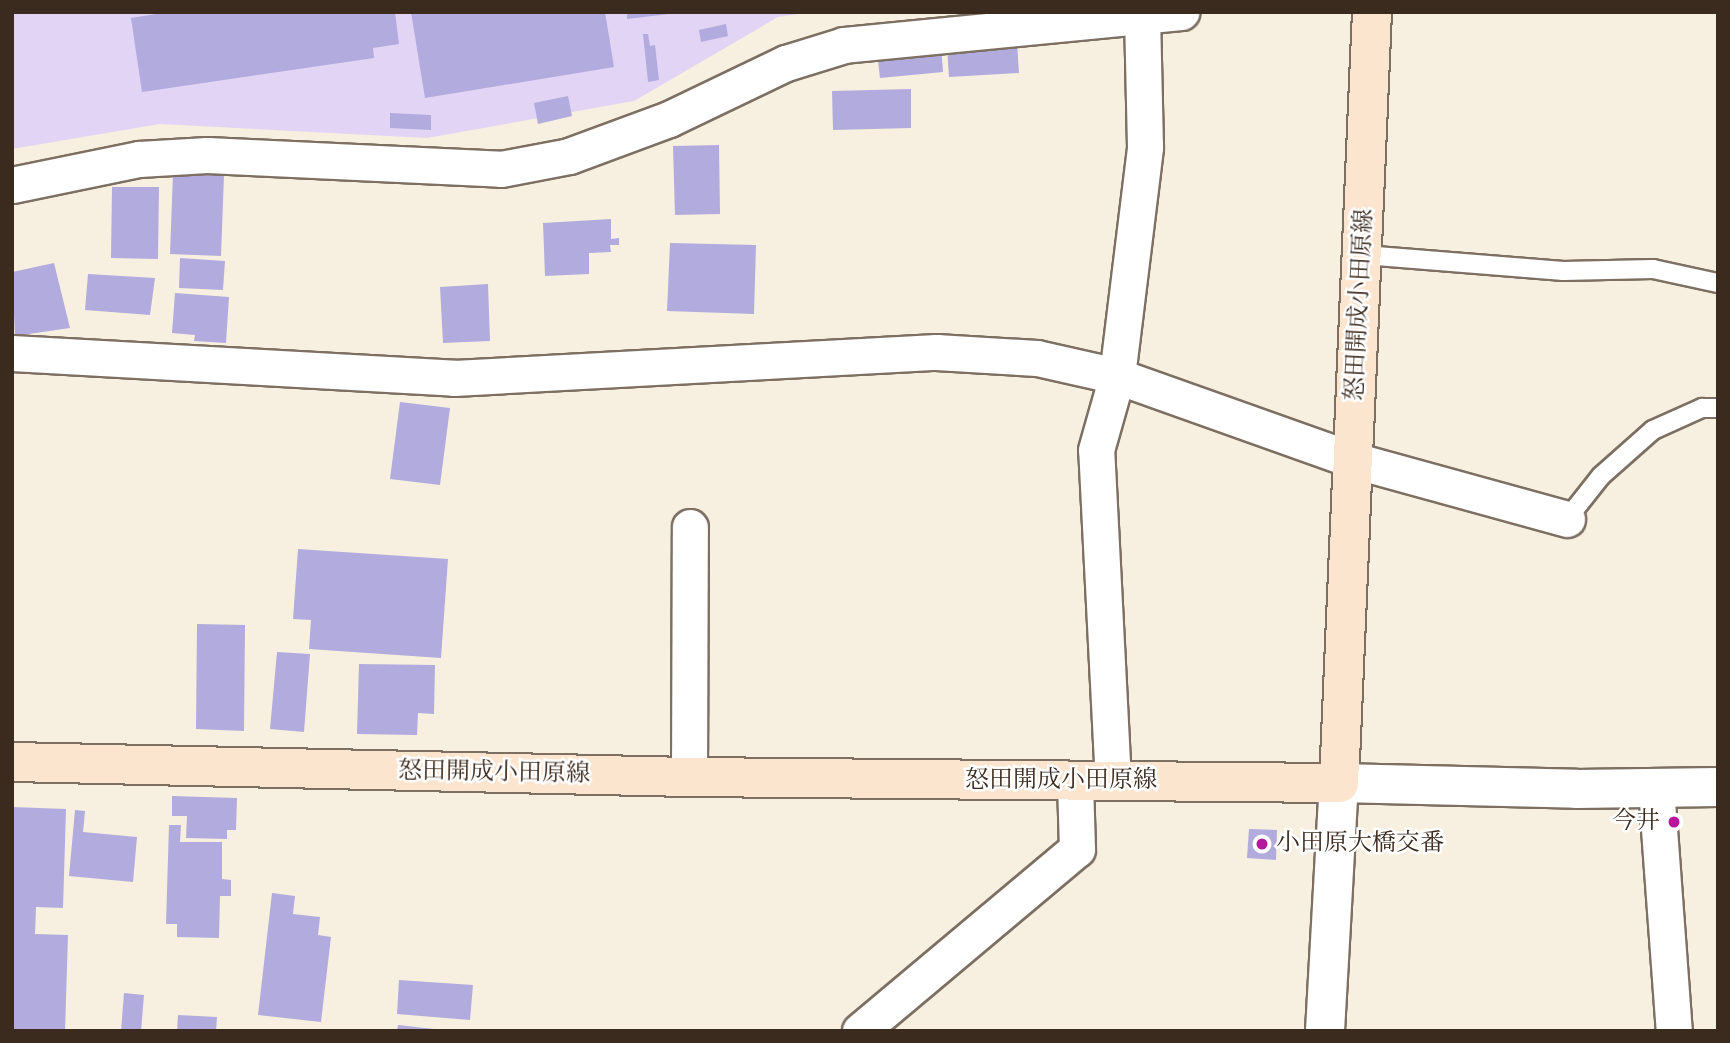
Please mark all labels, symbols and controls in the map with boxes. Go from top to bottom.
street label: 怒田開成小田原線 [1341,208,1379,402]
street label: 怒田開成小田原線 [398,757,590,789]
street label: 怒田開成小田原線 [965,767,1157,795]
place label: 今井 [1612,808,1660,836]
marker: 今井 [1666,814,1682,830]
place label: 小田原大橋交番 [1276,830,1444,858]
marker: 小田原大橋交番 [1254,836,1270,852]

